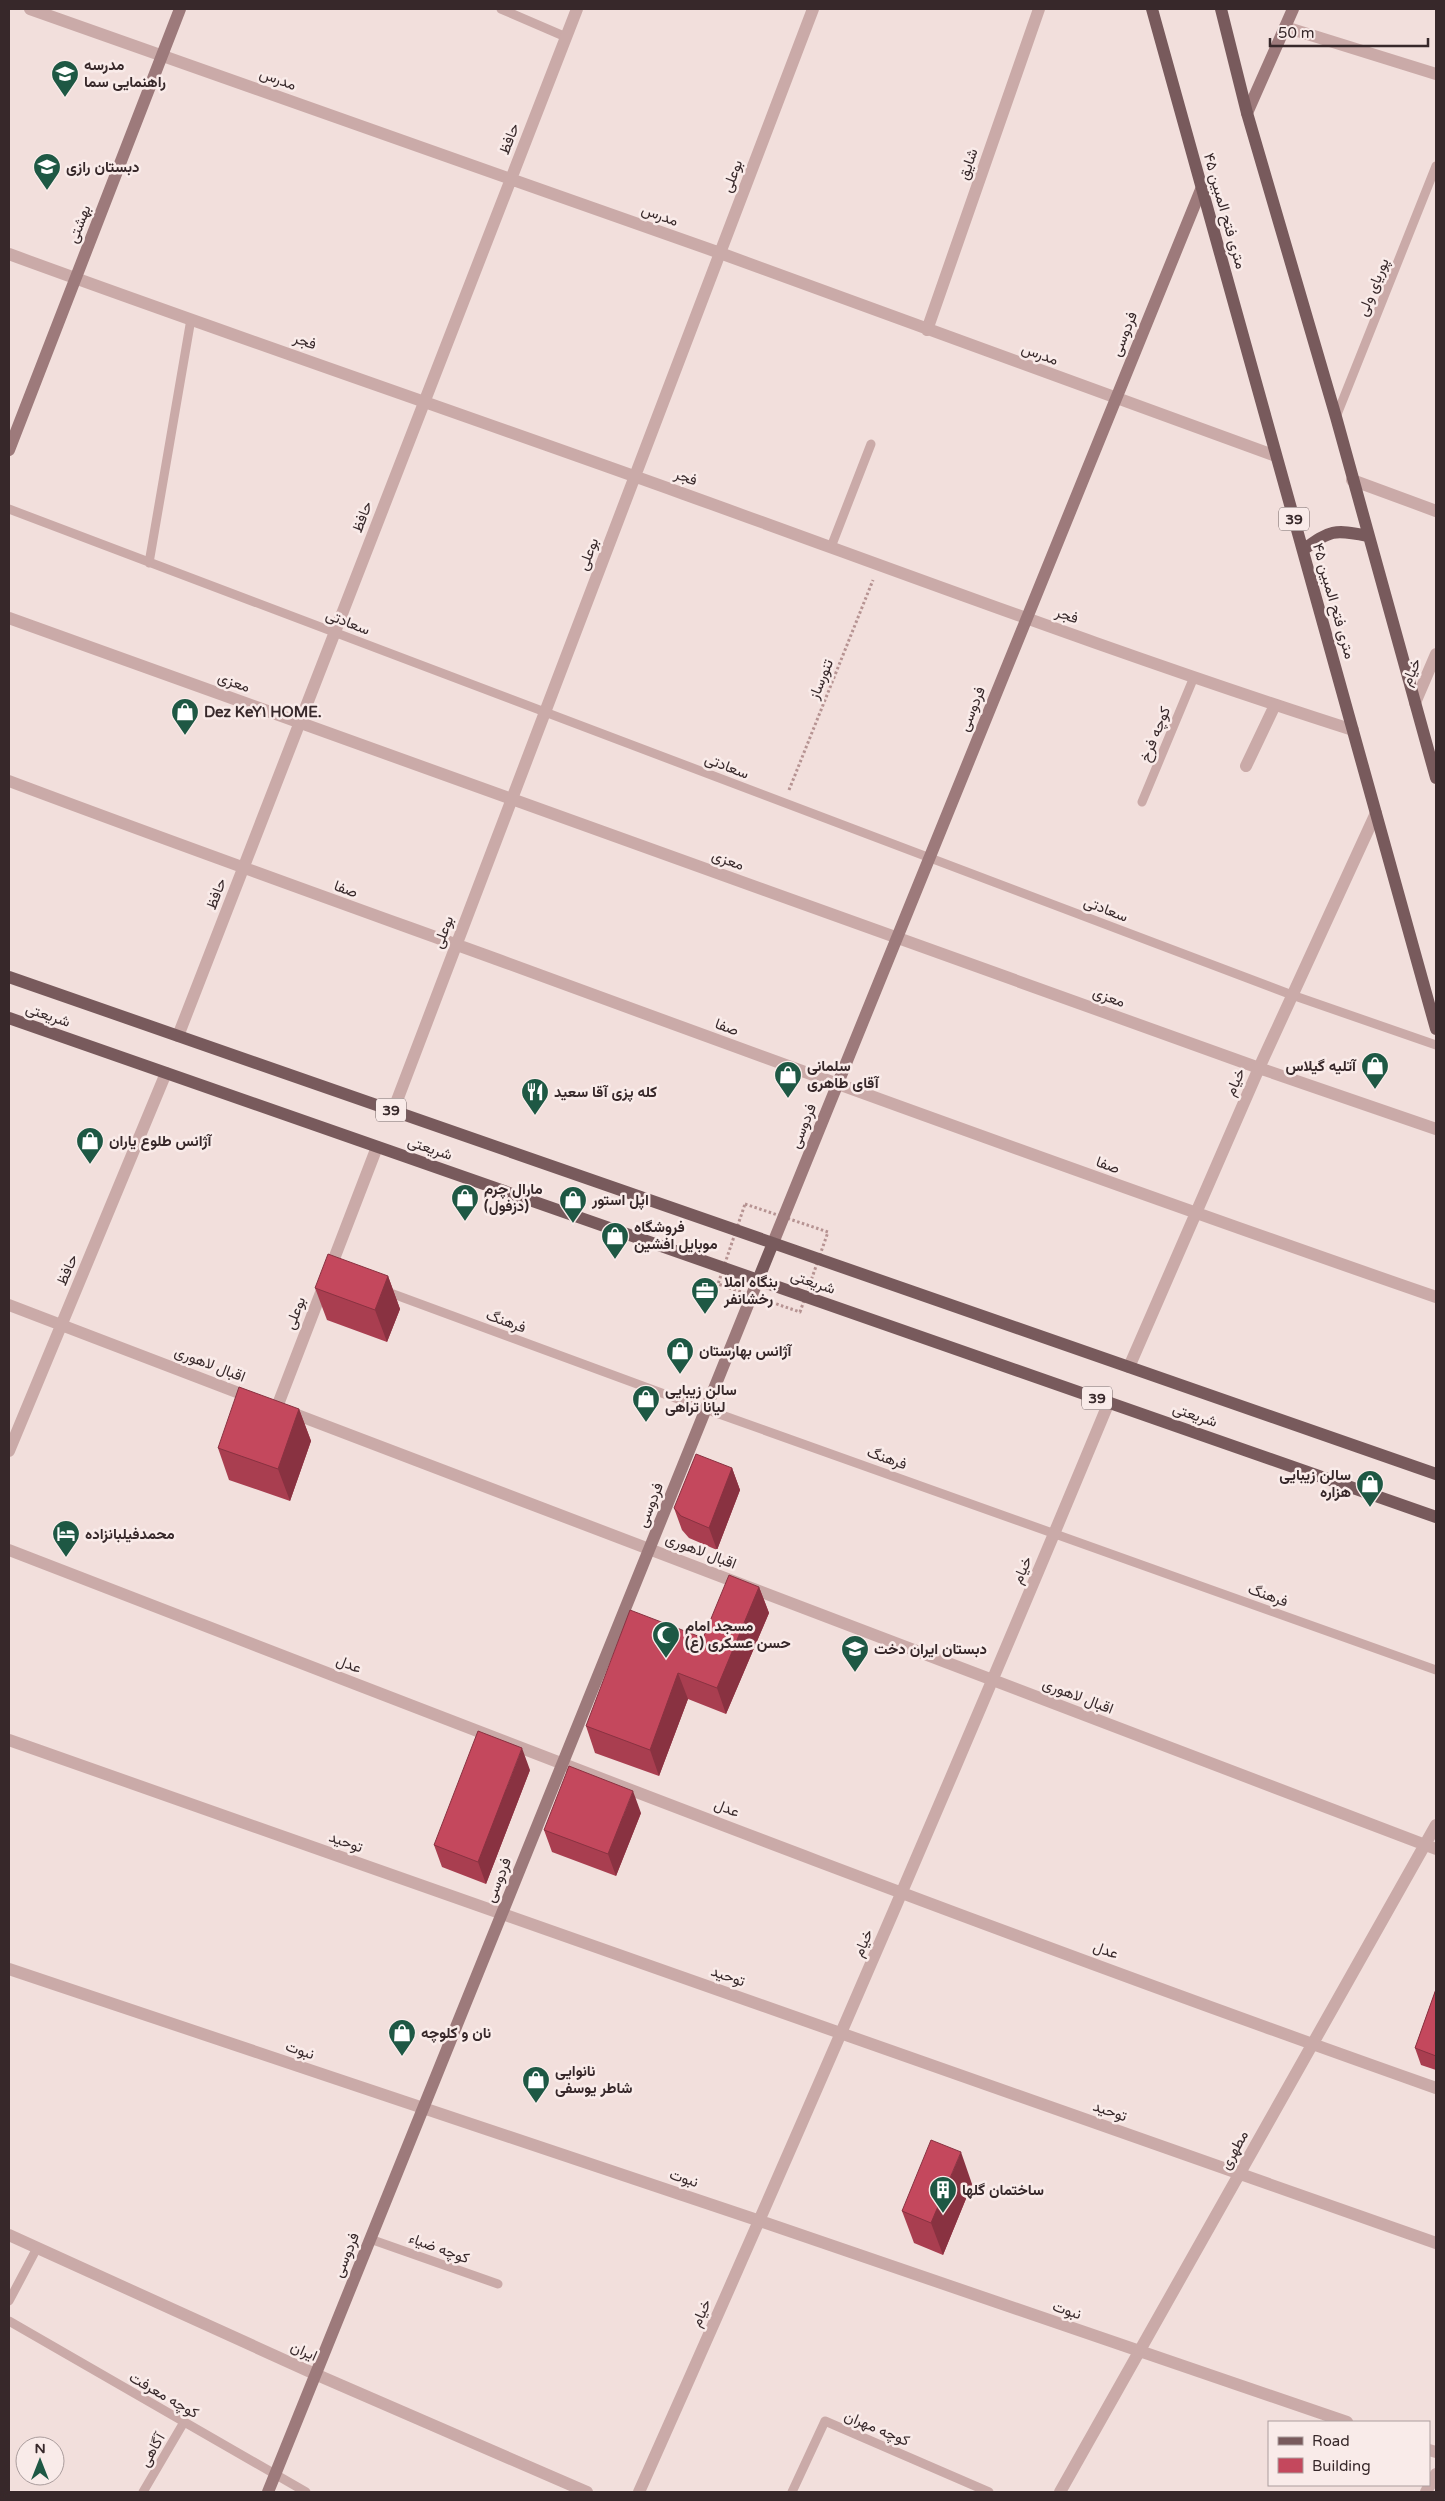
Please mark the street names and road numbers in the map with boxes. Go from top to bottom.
street label: مدرس [257,64,299,95]
street label: حافظ [495,121,523,157]
street label: شایق [954,146,983,182]
street label: ۴۵ متری فتح المبین [1198,151,1250,272]
street label: بوعلی [718,157,747,195]
street label: مدرس [639,200,681,231]
street label: بهشتی [63,202,95,246]
street label: پوریای ولی [1353,255,1394,319]
street label: فردوسی [1107,309,1142,359]
street label: فجر [290,328,319,353]
street label: مدرس [1019,339,1061,370]
street label: فجر [671,464,700,489]
street label: حافظ [348,499,376,535]
road number: 39 [1279,508,1309,530]
street label: بوعلی [574,535,603,573]
street label: ۴۵ متری فتح المبین [1307,541,1359,662]
street label: فجر [1052,602,1081,627]
street label: سعادتی [323,605,373,640]
street label: خیام [1397,655,1426,689]
street label: تنورساز [804,656,837,703]
street label: معزی [215,668,253,697]
street label: فردوسی [955,684,990,734]
street label: کوچه فرخ [1136,704,1176,765]
street label: سعادتی [702,749,752,784]
street label: معزی [709,846,747,875]
street label: حافظ [202,876,230,912]
street label: صفا [332,876,360,902]
street label: سعادتی [1081,892,1131,927]
street label: بوعلی [429,913,458,951]
street label: معزی [1090,983,1128,1012]
street label: شریعتی [23,999,73,1032]
street label: صفا [713,1014,741,1040]
street label: خیام [1221,1065,1250,1099]
road number: 39 [376,1098,406,1122]
street label: فردوسی [786,1101,821,1151]
street label: شریعتی [405,1132,455,1165]
street label: صفا [1094,1152,1122,1178]
street label: حافظ [52,1252,82,1288]
street label: شریعتی [788,1266,838,1299]
street label: بوعلی [281,1294,310,1332]
street label: فرهنگ [484,1306,529,1337]
street label: اقبال لاهوری [172,1342,248,1387]
road number: 39 [1082,1386,1112,1410]
street label: شریعتی [1170,1399,1220,1432]
street label: فرهنگ [865,1443,909,1473]
street label: فردوسی [633,1480,668,1530]
street label: اقبال لاهوری [663,1529,739,1574]
street label: خیام [1008,1553,1037,1587]
street label: فرهنگ [1246,1580,1291,1611]
street label: عدل [334,1651,364,1677]
street label: اقبال لاهوری [1040,1674,1116,1719]
street label: عدل [712,1795,742,1821]
street label: توحید [327,1828,366,1857]
street label: فردوسی [481,1855,516,1905]
street label: خیام [849,1926,878,1960]
street label: عدل [1091,1937,1121,1963]
street label: توحید [709,1962,748,1990]
street label: نبوت [283,2037,317,2063]
street label: توحید [1091,2097,1130,2125]
street label: مطهری [1216,2127,1253,2173]
street label: نبوت [667,2165,701,2191]
street label: کوچه ضیاء [406,2229,472,2268]
street label: فردوسی [329,2230,364,2280]
street label: خیام [687,2296,716,2330]
street label: نبوت [1050,2297,1084,2323]
street label: ایران [288,2337,320,2365]
street label: کوچه معرفت [126,2368,202,2423]
street label: کوچه مهران [841,2406,913,2451]
street label: آگاهی [135,2429,170,2470]

